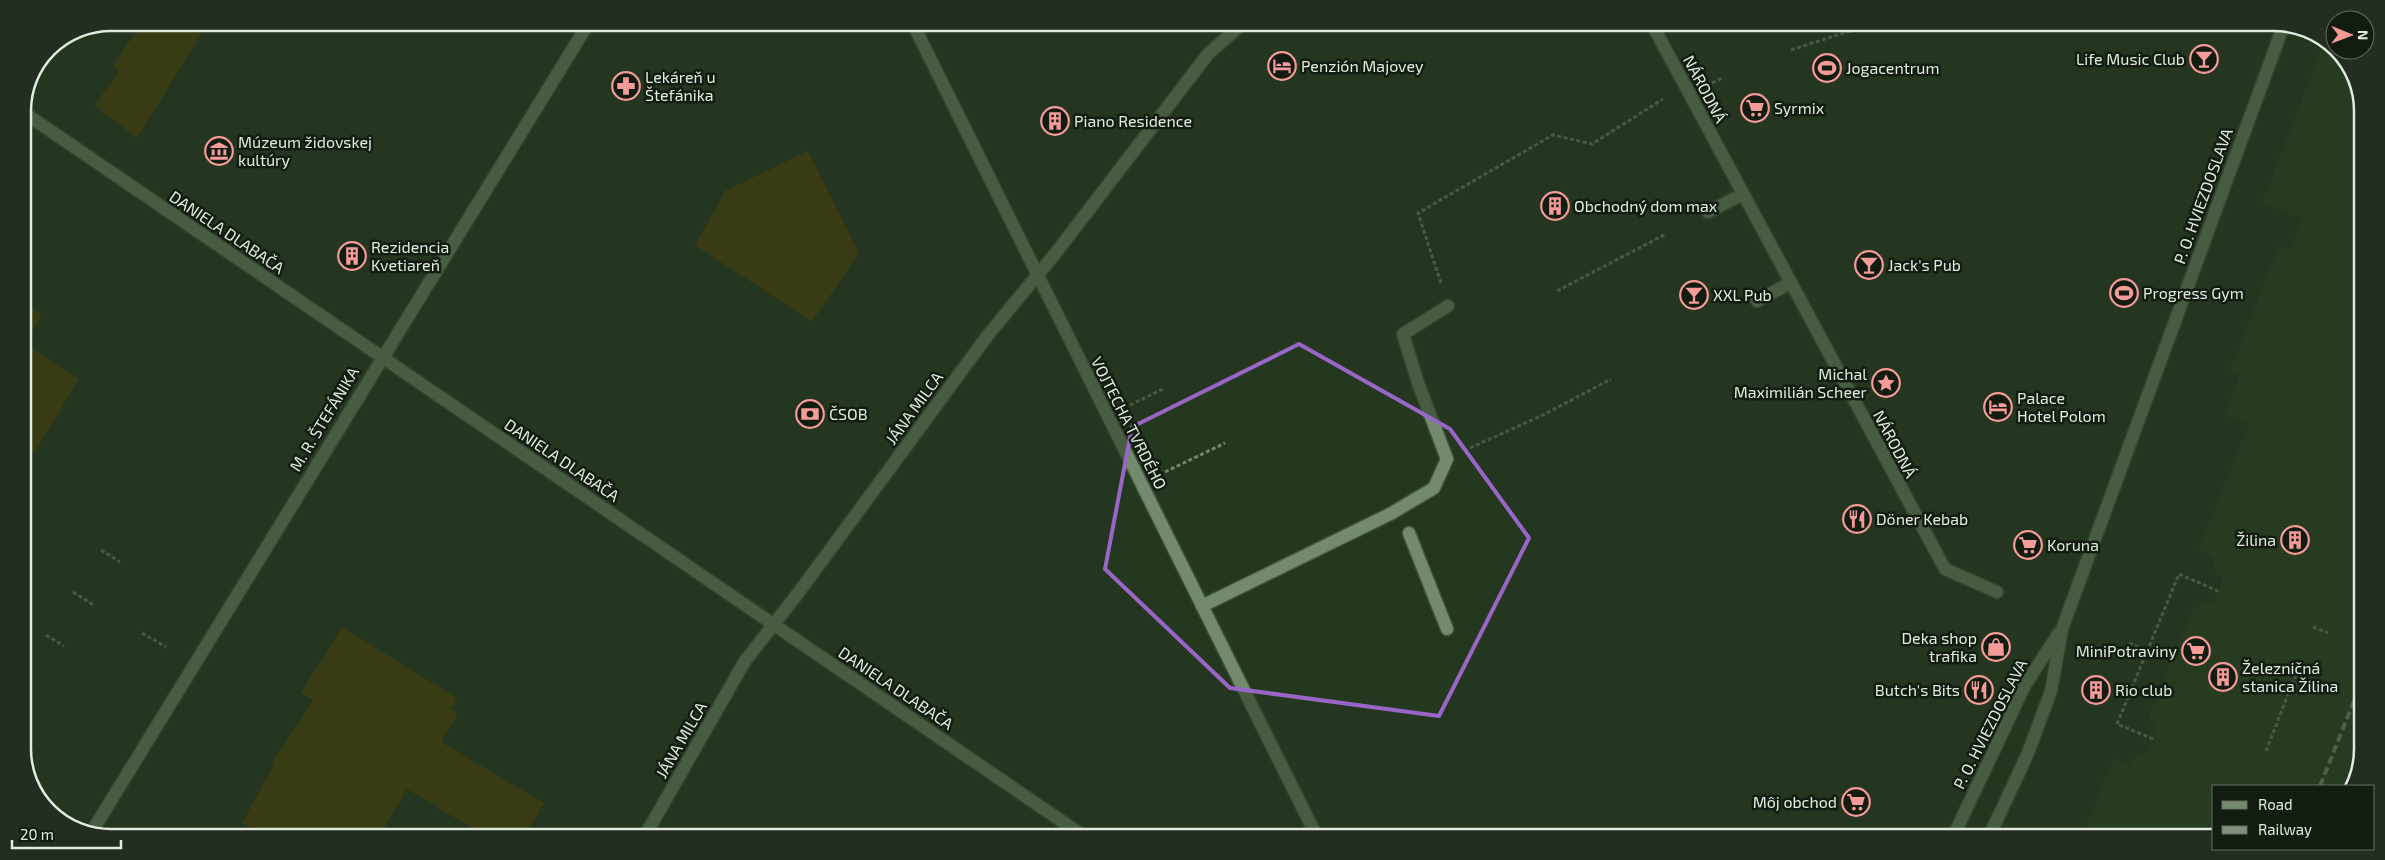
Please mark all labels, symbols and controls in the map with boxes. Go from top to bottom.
north arrow [2325,10,2375,60]
text: N [2355,30,2372,40]
bar icon: Life Music Club [2189,44,2219,74]
place label: Life Music Club [2076,49,2185,68]
hotel icon: Penzión Majovey [1267,51,1297,81]
street label: NÁRODNÁ [1680,52,1731,126]
sports icon: Jogacentrum [1812,53,1842,83]
place label: Penzión Majovey [1301,56,1424,76]
place label: Jogacentrum [1846,58,1939,77]
place label: Lekáreň u Štefánika [645,67,716,104]
pharmacy icon: Lekáreň u Štefánika [611,71,641,101]
supermarket icon: Syrmix [1740,93,1770,123]
place label: Syrmix [1774,98,1825,117]
building icon: Piano Residence [1040,106,1070,136]
place label: Piano Residence [1074,111,1192,130]
street label: P. O. HVIEZDOSLAVA [2169,125,2236,266]
place label: Múzeum židovskej kultúry [238,132,372,169]
museum icon: Múzeum židovskej kultúry [204,136,234,166]
street label: DANIELA DLABAČA [166,186,288,277]
building icon: Obchodný dom max [1540,191,1570,221]
place label: Obchodný dom max [1574,196,1718,215]
place label: Rezidencia Kvetiareň [371,237,449,274]
building icon: Rezidencia Kvetiareň [337,241,367,271]
bar icon: Jack's Pub [1854,250,1884,280]
place label: Jack's Pub [1888,255,1961,274]
sports icon: Progress Gym [2109,278,2139,308]
bar icon: XXL Pub [1679,280,1709,310]
place label: Progress Gym [2143,283,2244,302]
place label: XXL Pub [1713,285,1772,304]
street label: VOJTECHA TVRDÉHO [1088,353,1171,492]
street label: M. R. ŠTEFÁNIKA [285,363,362,474]
place label: Michal Maximilián Scheer [1734,364,1868,401]
street label: JÁNA MILCA [881,368,946,448]
place icon: Michal Maximilián Scheer [1871,368,1901,398]
place label: Palace Hotel Polom [2017,388,2106,425]
hotel icon: Palace Hotel Polom [1983,392,2013,422]
bank icon: ČSOB [795,399,825,429]
place label: ČSOB [829,404,868,423]
street label: NÁRODNÁ [1870,407,1921,481]
street label: DANIELA DLABAČA [501,414,623,505]
restaurant icon: Döner Kebab [1842,504,1872,534]
place label: Döner Kebab [1876,509,1968,528]
building icon: Žilina [2280,525,2310,555]
supermarket icon: Koruna [2013,530,2043,560]
place label: Žilina [2236,530,2276,549]
place label: Koruna [2047,535,2099,554]
place label: Deka shop trafika [1901,628,1977,665]
shop icon: Deka shop trafika [1981,632,2011,662]
supermarket icon: MiniPotraviny [2181,636,2211,666]
place label: MiniPotraviny [2076,641,2178,660]
street label: DANIELA DLABAČA [835,642,957,733]
street label: P. O. HVIEZDOSLAVA [1949,656,2031,792]
place label: Železničná stanica Žilina [2242,658,2338,695]
building icon: Železničná stanica Žilina [2208,662,2238,692]
restaurant icon: Butch's Bits [1964,675,1994,705]
building icon: Rio club [2081,675,2111,705]
place label: Butch's Bits [1875,680,1960,699]
place label: Rio club [2115,680,2172,699]
street label: JÁNA MILCA [651,698,710,781]
legend [2212,785,2375,850]
supermarket icon: Môj obchod [1841,787,1871,817]
place label: Môj obchod [1753,792,1837,812]
text: Road [2258,795,2293,813]
scale bar [12,818,121,850]
text: Railway [2258,820,2312,838]
text: 20 m [20,825,54,843]

